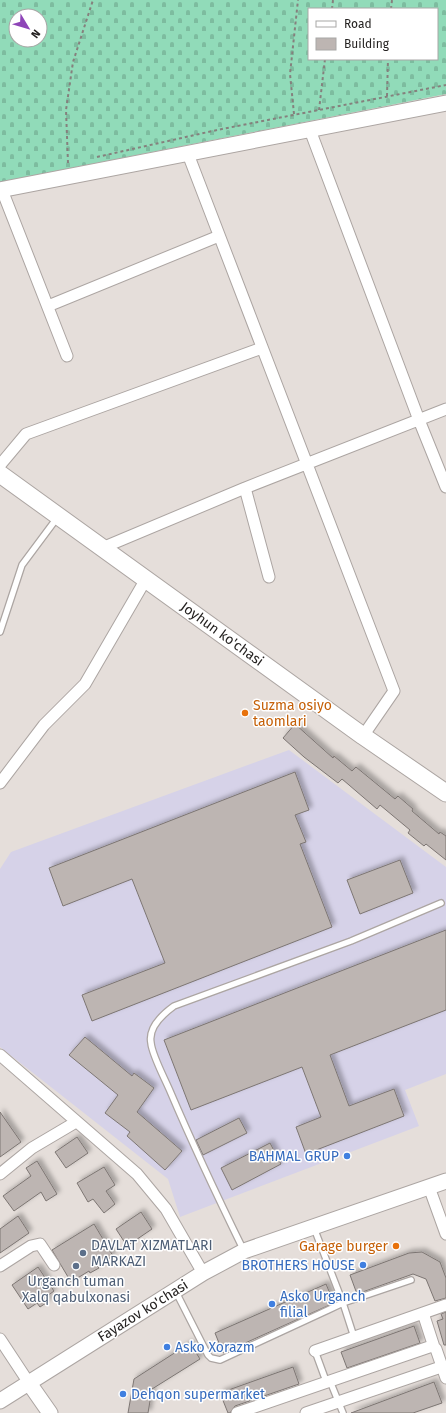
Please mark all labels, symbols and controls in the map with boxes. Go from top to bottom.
north arrow [8,8,48,48]
legend [308,8,438,60]
text: Road [344,17,372,31]
text: N [28,27,43,41]
text: Building [344,37,390,51]
street label: Joyhun ko'chasi [177,598,267,670]
place label: Suzma osiyo taomlari [253,697,332,730]
marker: Suzma osiyo taomlari [240,708,250,718]
place label: BAHMAL GRUP [249,1148,339,1165]
marker: BAHMAL GRUP [342,1151,352,1161]
place label: DAVLAT XIZMATLARI MARKAZI [91,1237,213,1270]
place label: Garage burger [299,1238,389,1255]
marker: Garage burger [391,1241,401,1251]
marker: DAVLAT XIZMATLARI MARKAZI [78,1248,88,1258]
place label: BROTHERS HOUSE [241,1257,355,1274]
marker: BROTHERS HOUSE [358,1260,368,1270]
marker: Urganch tuman Xalq qabulxonasi [71,1261,81,1271]
place label: Urganch tuman Xalq qabulxonasi [22,1273,130,1306]
street label: Fayazov ko'chasi [95,1276,191,1346]
place label: Asko Urganch filial [280,1288,366,1321]
marker: Asko Urganch filial [267,1299,277,1309]
place label: Asko Xorazm [175,1339,255,1356]
marker: Asko Xorazm [162,1342,172,1352]
place label: Dehqon supermarket [131,1386,266,1403]
marker: Dehqon supermarket [118,1389,128,1399]

